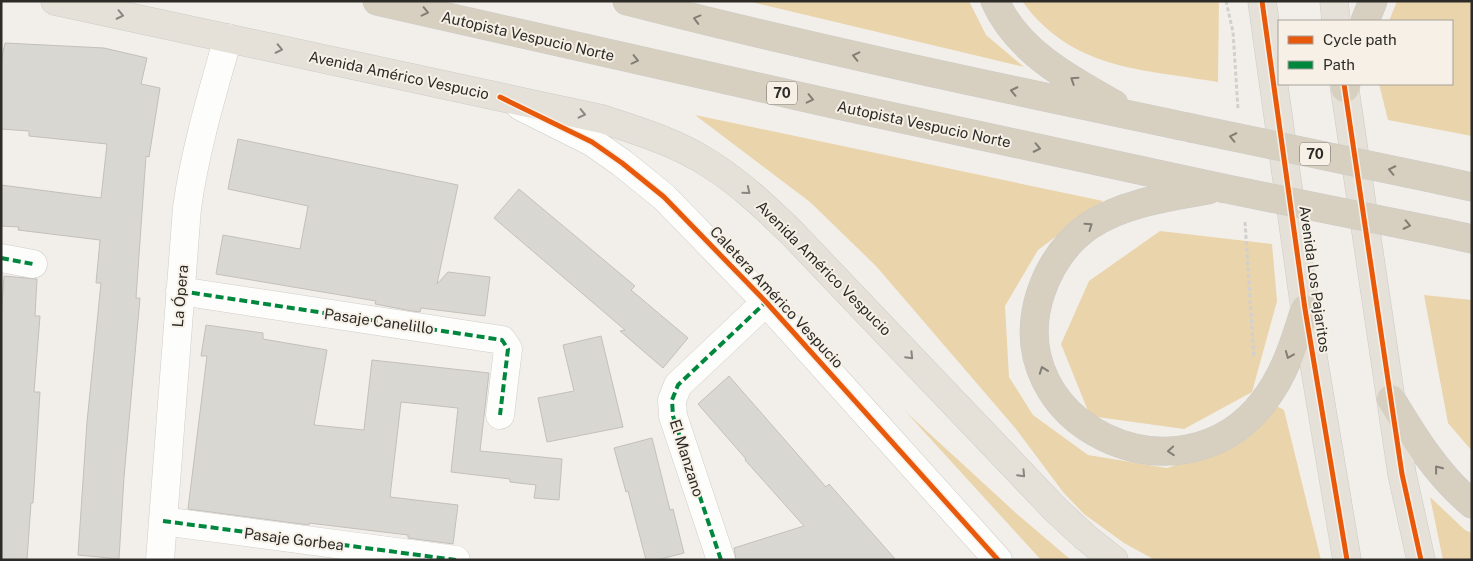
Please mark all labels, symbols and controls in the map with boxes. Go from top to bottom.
one-way arrow [420,6,429,17]
street label: Autopista Vespucio Norte [440,8,616,64]
one-way arrow [115,9,124,20]
one-way arrow [694,15,702,25]
legend [1278,20,1453,85]
text: Cycle path [1323,31,1397,48]
one-way arrow [274,43,283,54]
street label: Avenida Américo Vespucio [307,48,491,102]
one-way arrow [851,51,860,62]
one-way arrow [630,54,639,65]
text: Path [1323,56,1355,73]
one-way arrow [1070,77,1079,86]
road number: 70 [767,82,797,105]
one-way arrow [1010,86,1019,97]
one-way arrow [806,93,815,104]
street label: Autopista Vespucio Norte [836,97,1012,151]
one-way arrow [578,108,587,119]
one-way arrow [1229,132,1238,143]
one-way arrow [1033,142,1042,153]
road number: 70 [1300,142,1330,166]
one-way arrow [1388,165,1397,176]
one-way arrow [741,186,750,195]
street label: Avenida Américo Vespucio [753,197,895,339]
street label: Avenida Los Pajaritos [1296,204,1334,354]
one-way arrow [1402,220,1411,230]
street label: Caletera Américo Vespucio [707,223,847,371]
one-way arrow [1084,223,1093,232]
street label: La Ópera [168,264,191,328]
street label: Pasaje Canelillo [323,305,435,337]
one-way arrow [1285,350,1295,358]
one-way arrow [904,351,913,360]
one-way arrow [1039,366,1049,375]
street label: El Manzano [667,417,707,499]
one-way arrow [1166,445,1174,456]
one-way arrow [1435,466,1443,475]
one-way arrow [1016,468,1025,477]
street label: Pasaje Gorbea [243,524,345,554]

